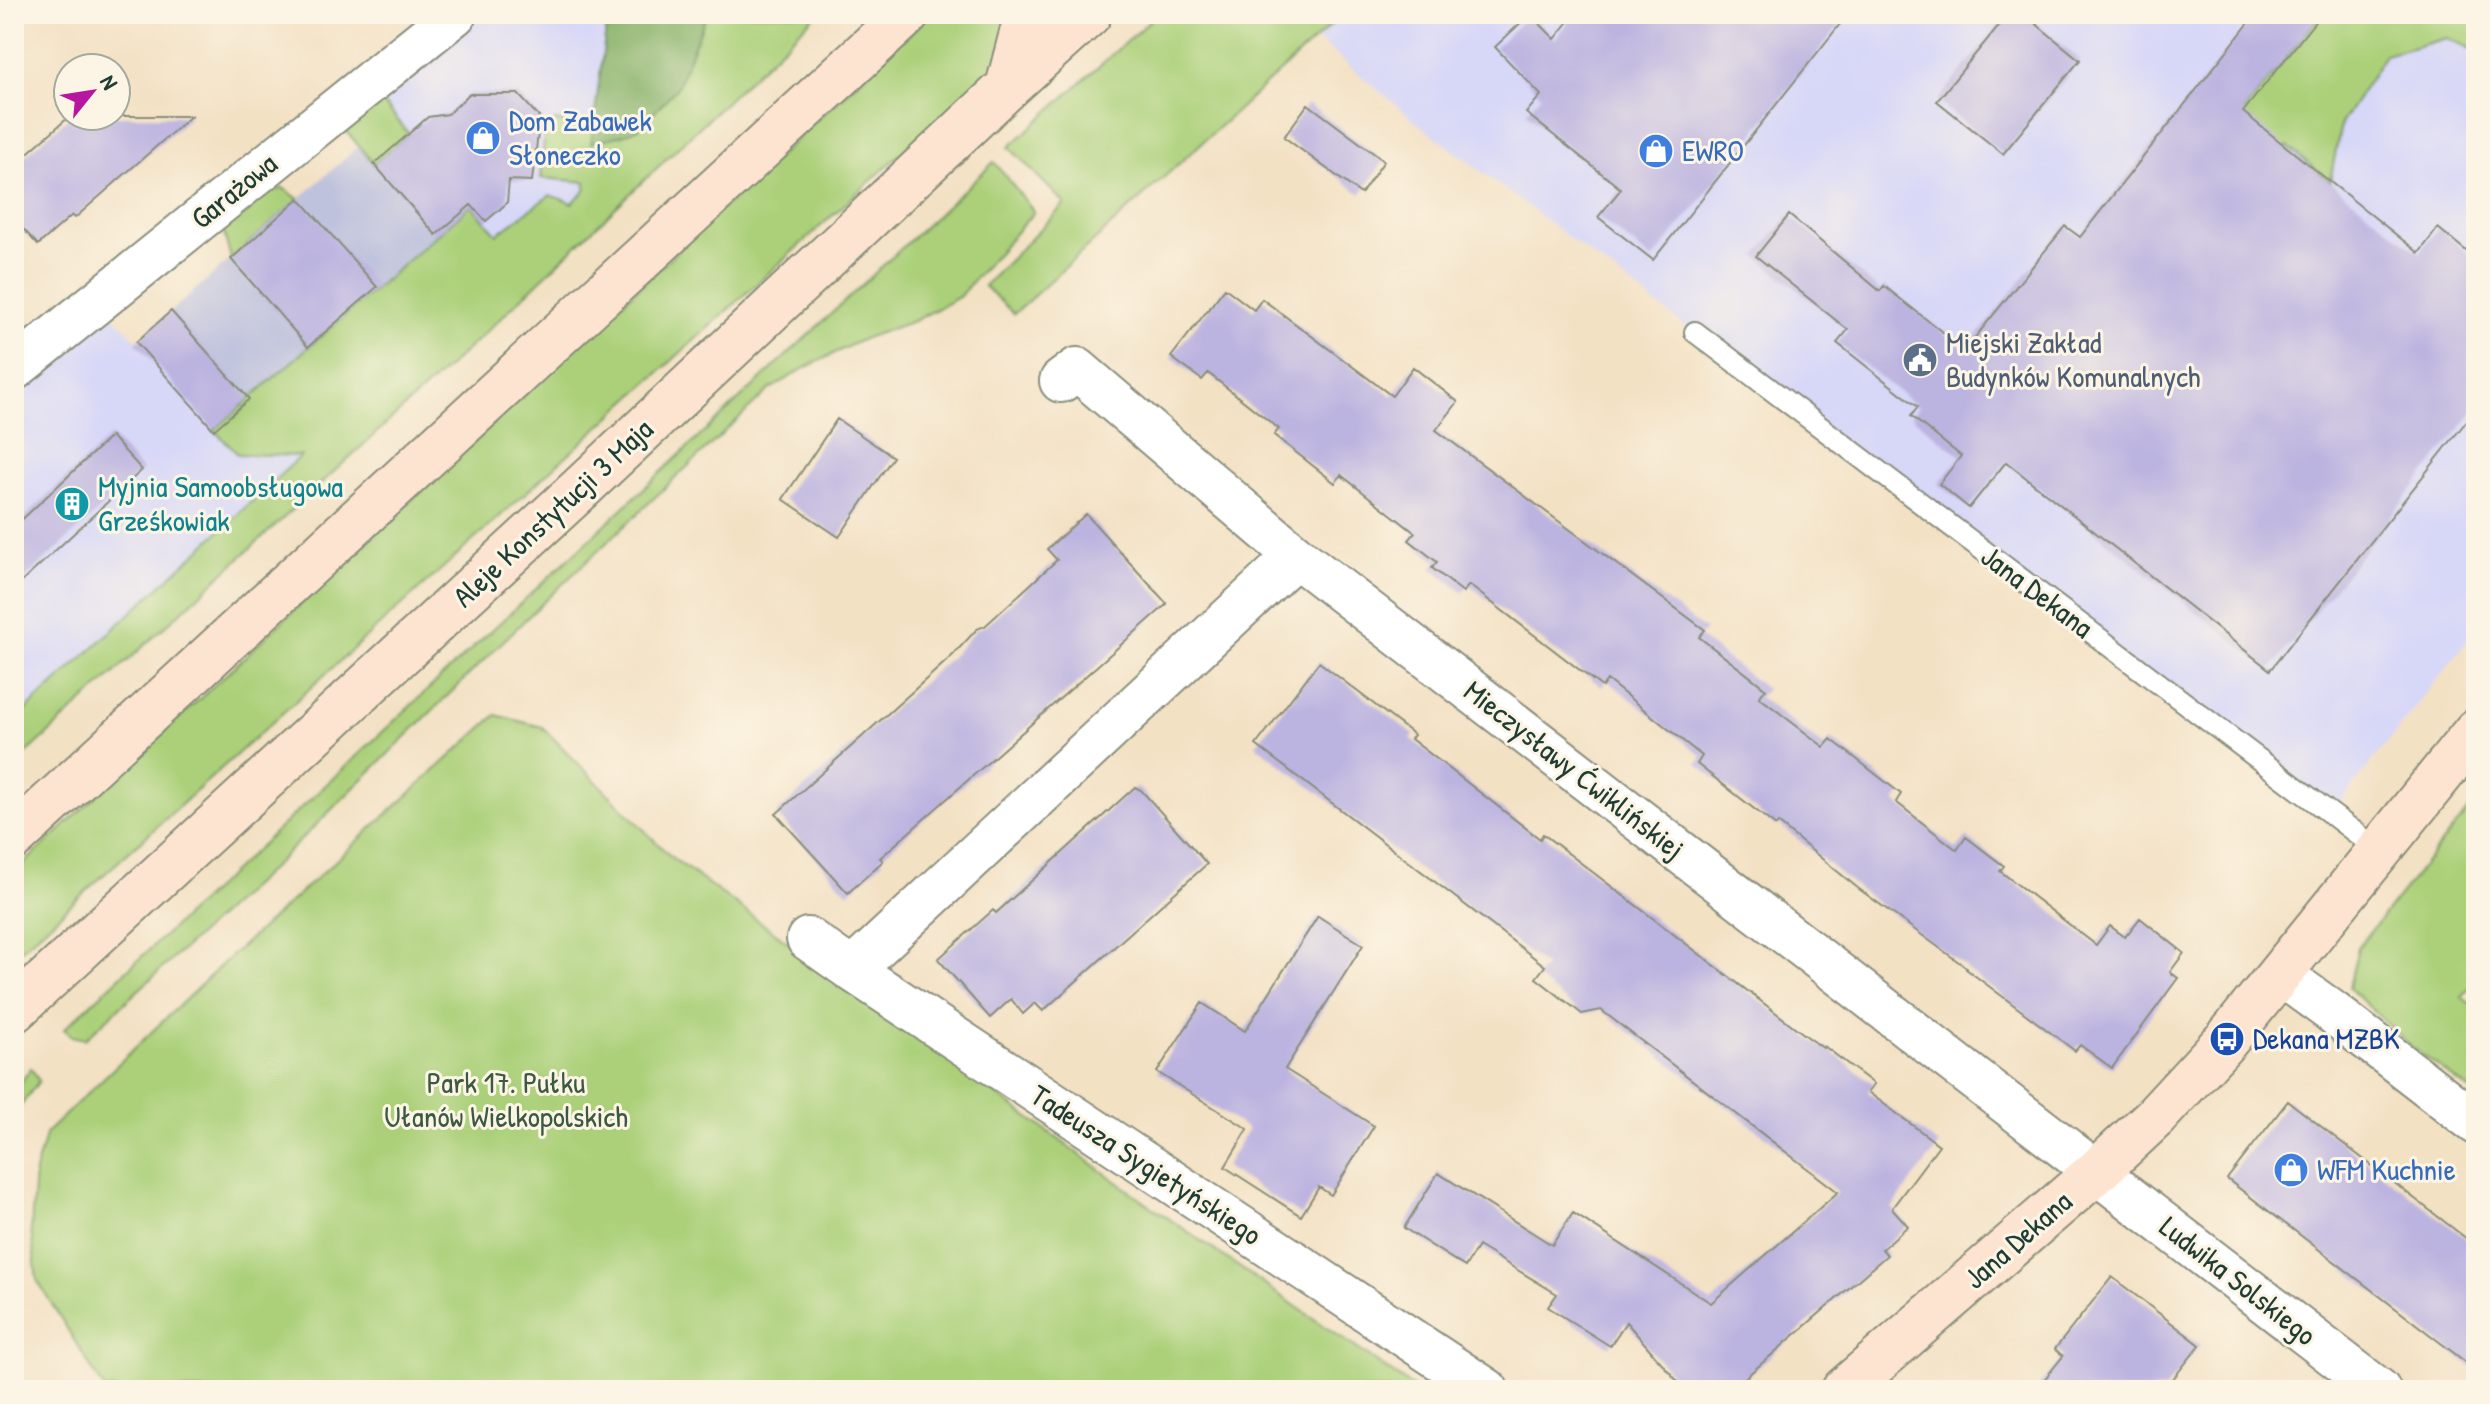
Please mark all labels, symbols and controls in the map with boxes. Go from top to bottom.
north arrow [52,52,132,132]
text: N [93,69,125,95]
place label: Dom Zabawek Słoneczko [509,100,652,174]
shop icon: Dom Zabawek Słoneczko [464,119,502,157]
place label: EWRO [1682,130,1744,170]
shop icon: EWRO [1637,132,1675,170]
street label: Garażowa [182,143,285,237]
place label: Miejski Zakład Budynków Komunalnych [1946,322,2200,396]
public building icon: Miejski Zakład Budynków Komunalnych [1901,341,1939,379]
street label: Aleje Konstytucji 3 Maja [444,409,661,615]
place label: Myjnia Samoobsługowa Grześkowiak [98,466,343,540]
building icon: Myjnia Samoobsługowa Grześkowiak [53,485,91,523]
street label: Jana Dekana [1973,536,2102,647]
street label: Mieczysławy Ćwiklińskiej [1456,671,1693,868]
place label: Dekana MZBK [2253,1018,2400,1058]
bus stop icon: Dekana MZBK [2208,1020,2246,1058]
park label: Park 17. Pułku Ułanów Wielkopolskich [384,1062,628,1136]
street label: Tadeusza Sygietyńskiego [1023,1075,1270,1254]
place label: WFM Kuchnie [2317,1149,2456,1189]
shop icon: WFM Kuchnie [2272,1151,2310,1189]
street label: Jana Dekana [1955,1181,2080,1297]
street label: Ludwika Solskiego [2152,1206,2325,1354]

